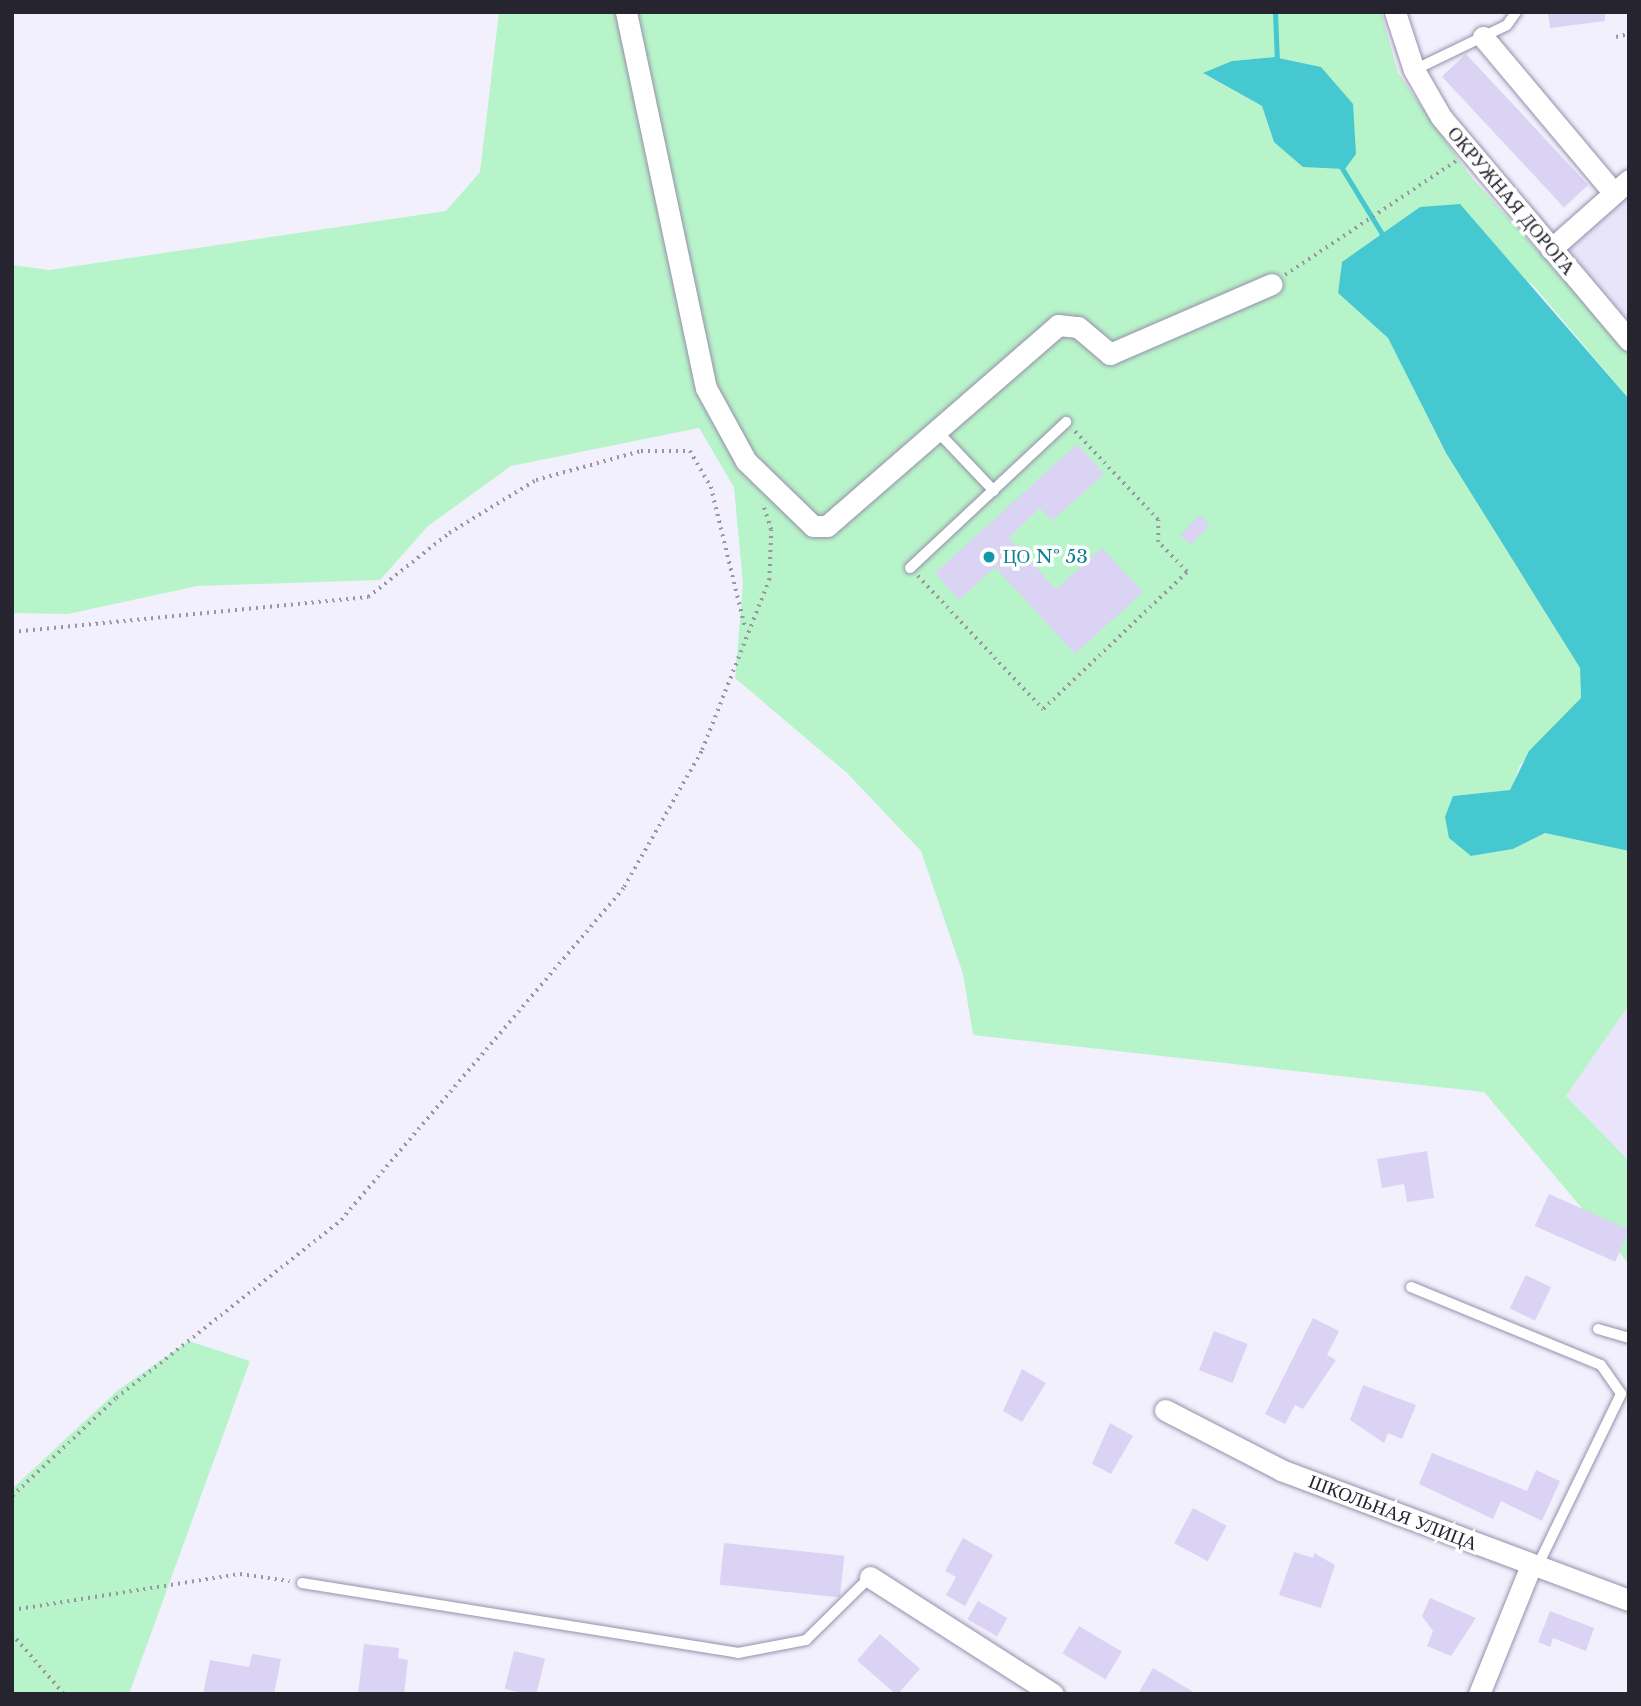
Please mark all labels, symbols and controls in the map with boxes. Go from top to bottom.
street label: ОКРУЖНАЯ ДОРОГА [1442,122,1580,280]
place label: ЦО № 53 [1003,546,1088,568]
marker: ЦО № 53 [981,549,997,565]
street label: ШКОЛЬНАЯ УЛИЦА [1305,1470,1481,1556]

